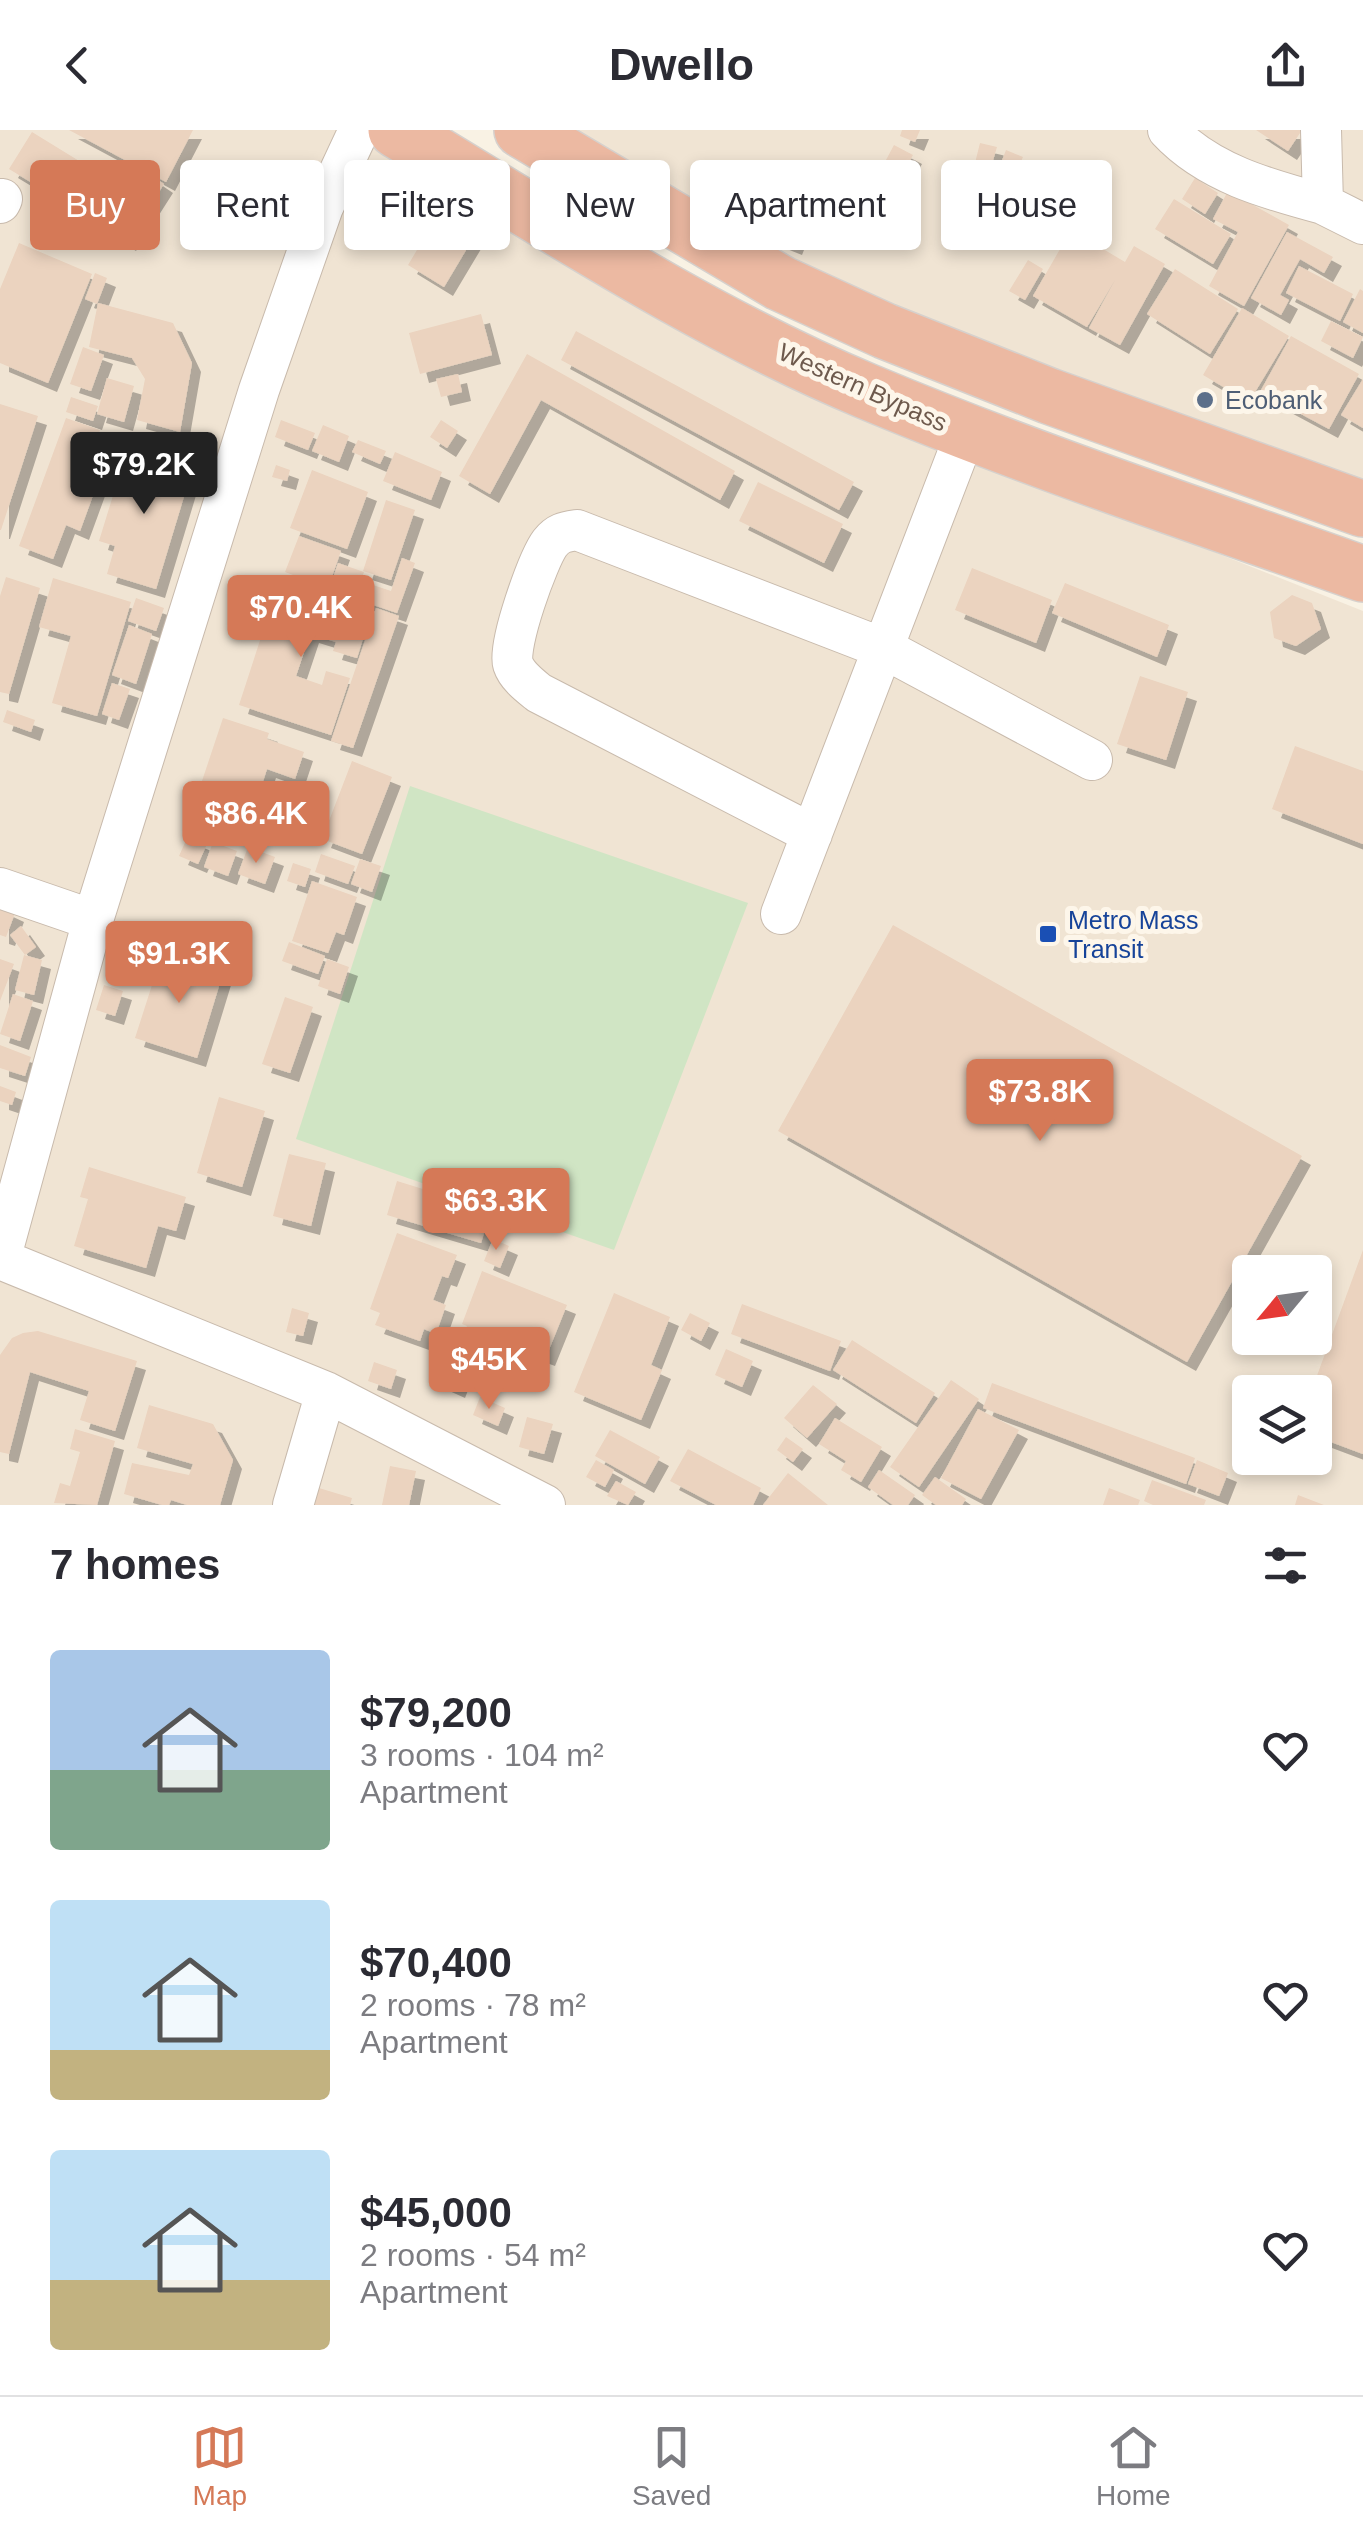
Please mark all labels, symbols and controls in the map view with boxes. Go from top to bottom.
icon: back [50,38,105,93]
icon: share [1258,38,1313,93]
text: Dwello [609,39,754,90]
chip: Buy [30,160,160,250]
chip: Rent [180,160,324,250]
chip: Filters [344,160,510,250]
chip: New [530,160,670,250]
chip: Apartment [690,160,921,250]
chip: House [941,160,1112,250]
street label: Western Bypass [774,337,952,437]
place label: Ecobank [1225,386,1323,414]
marker: Ecobank [1194,389,1216,411]
pin: $79.2K [63,432,225,517]
text: $79.2K [92,446,196,482]
pin: $70.4K [220,575,382,660]
text: $70.4K [249,589,353,625]
pin: $86.4K [175,781,337,866]
text: $86.4K [204,795,308,831]
place label: Metro Mass Transit [1068,906,1199,963]
pin: $91.3K [98,921,260,1006]
marker: Metro Mass Transit [1037,923,1059,945]
text: $91.3K [127,935,231,971]
pin: $73.8K [959,1059,1121,1144]
text: $73.8K [988,1073,1092,1109]
pin: $63.3K [415,1168,577,1253]
text: $63.3K [444,1182,548,1218]
north arrow [1232,1255,1332,1355]
map controls [1232,1255,1332,1475]
pin: $45K [430,1327,548,1412]
text: $45K [451,1341,527,1377]
button: layers [1232,1375,1332,1475]
icon: filters [1258,1538,1313,1593]
text: 7 homes [50,1541,220,1588]
text: $79,200 [360,1689,512,1736]
icon: home [130,1690,250,1810]
icon: heart [1258,1723,1313,1778]
text: 3 rooms · 104 m² [360,1737,604,1773]
text: Apartment [360,1774,508,1810]
text: $70,400 [360,1939,512,1986]
icon: home [130,1940,250,2060]
icon: heart [1258,1973,1313,2028]
text: 2 rooms · 78 m² [360,1987,586,2023]
text: Apartment [360,2024,508,2060]
text: $45,000 [360,2189,512,2236]
icon: home [130,2190,250,2310]
icon: heart [1258,2223,1313,2278]
text: 2 rooms · 54 m² [360,2237,586,2273]
text: Apartment [360,2274,508,2310]
tab: Map [192,2420,247,2512]
tab: Saved [632,2420,711,2512]
tab: Home [1096,2420,1171,2512]

